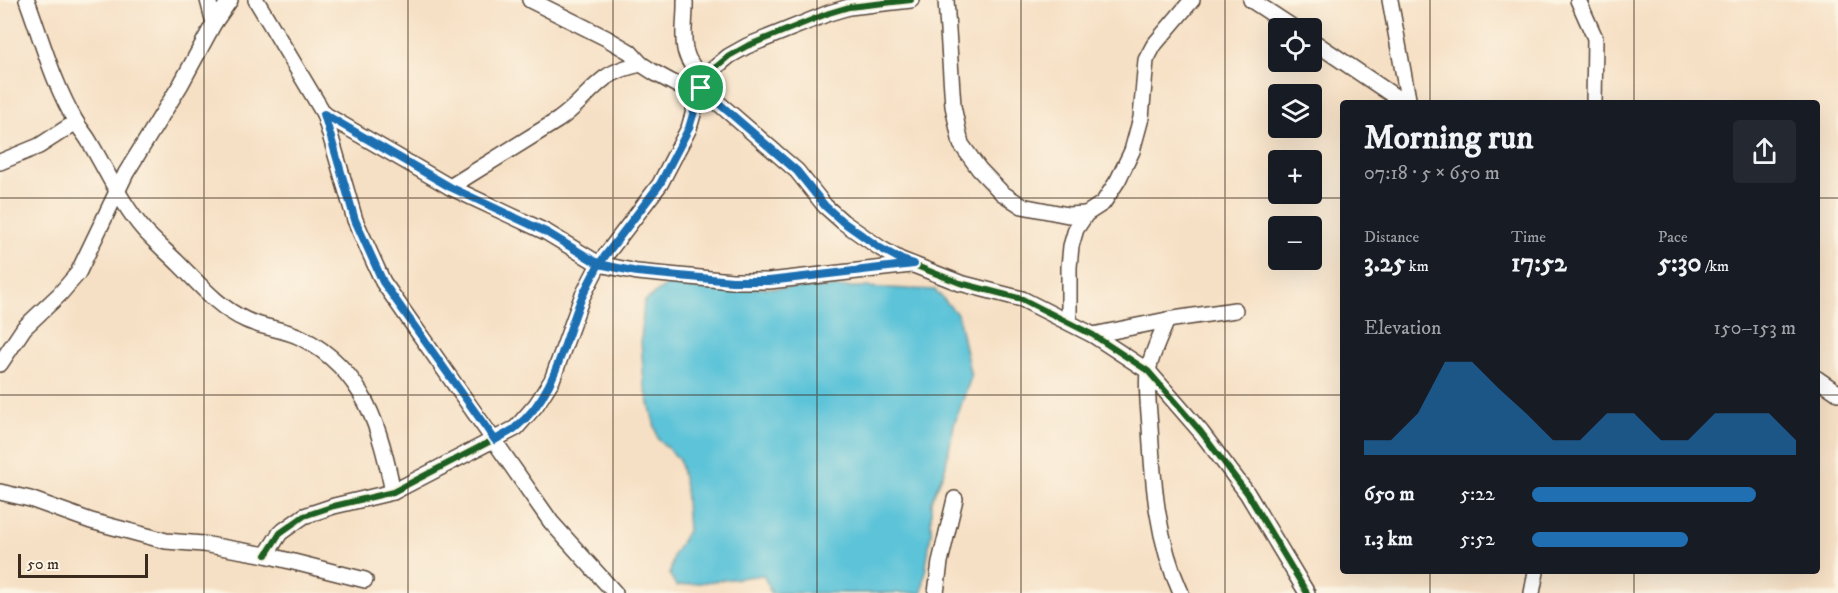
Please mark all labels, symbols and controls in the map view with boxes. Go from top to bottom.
map controls [1268,18,1322,270]
button: locate [1268,18,1322,72]
pin [675,62,726,113]
icon: arrive [684,71,717,104]
button: layers [1268,84,1322,138]
text: Morning run [1364,118,1533,159]
button: share [1733,120,1796,183]
button: + [1268,150,1322,204]
text: 07:18 · 5 × 650 m [1364,161,1500,186]
button: − [1268,216,1322,270]
text: Distance [1364,227,1419,247]
text: Time [1511,227,1546,247]
text: Pace [1658,227,1688,247]
text: 3.25 [1364,247,1405,280]
text: 17:52 [1511,247,1567,280]
text: 5:30 [1658,247,1701,280]
text: km [1405,256,1429,276]
text: /km [1701,256,1729,276]
text: Elevation [1364,316,1441,341]
text: 150–153 m [1714,316,1796,341]
text: 650 m [1364,482,1414,507]
text: 5:22 [1460,482,1495,507]
text: 1.3 km [1364,527,1413,552]
text: 5:52 [1460,527,1495,552]
scale bar [18,551,148,578]
text: 50 m [27,554,59,574]

